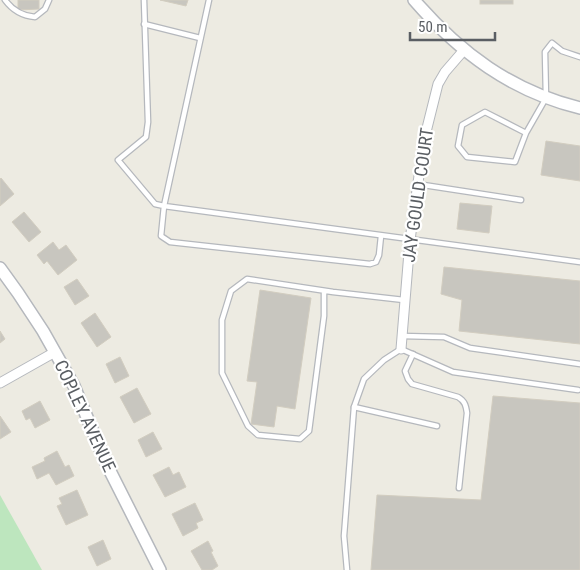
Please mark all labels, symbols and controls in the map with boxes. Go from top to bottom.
scale bar [410,10,495,42]
text: 50 m [418,18,448,36]
street label: JAY GOULD COURT [398,126,437,263]
street label: COPLEY AVENUE [50,357,121,475]

